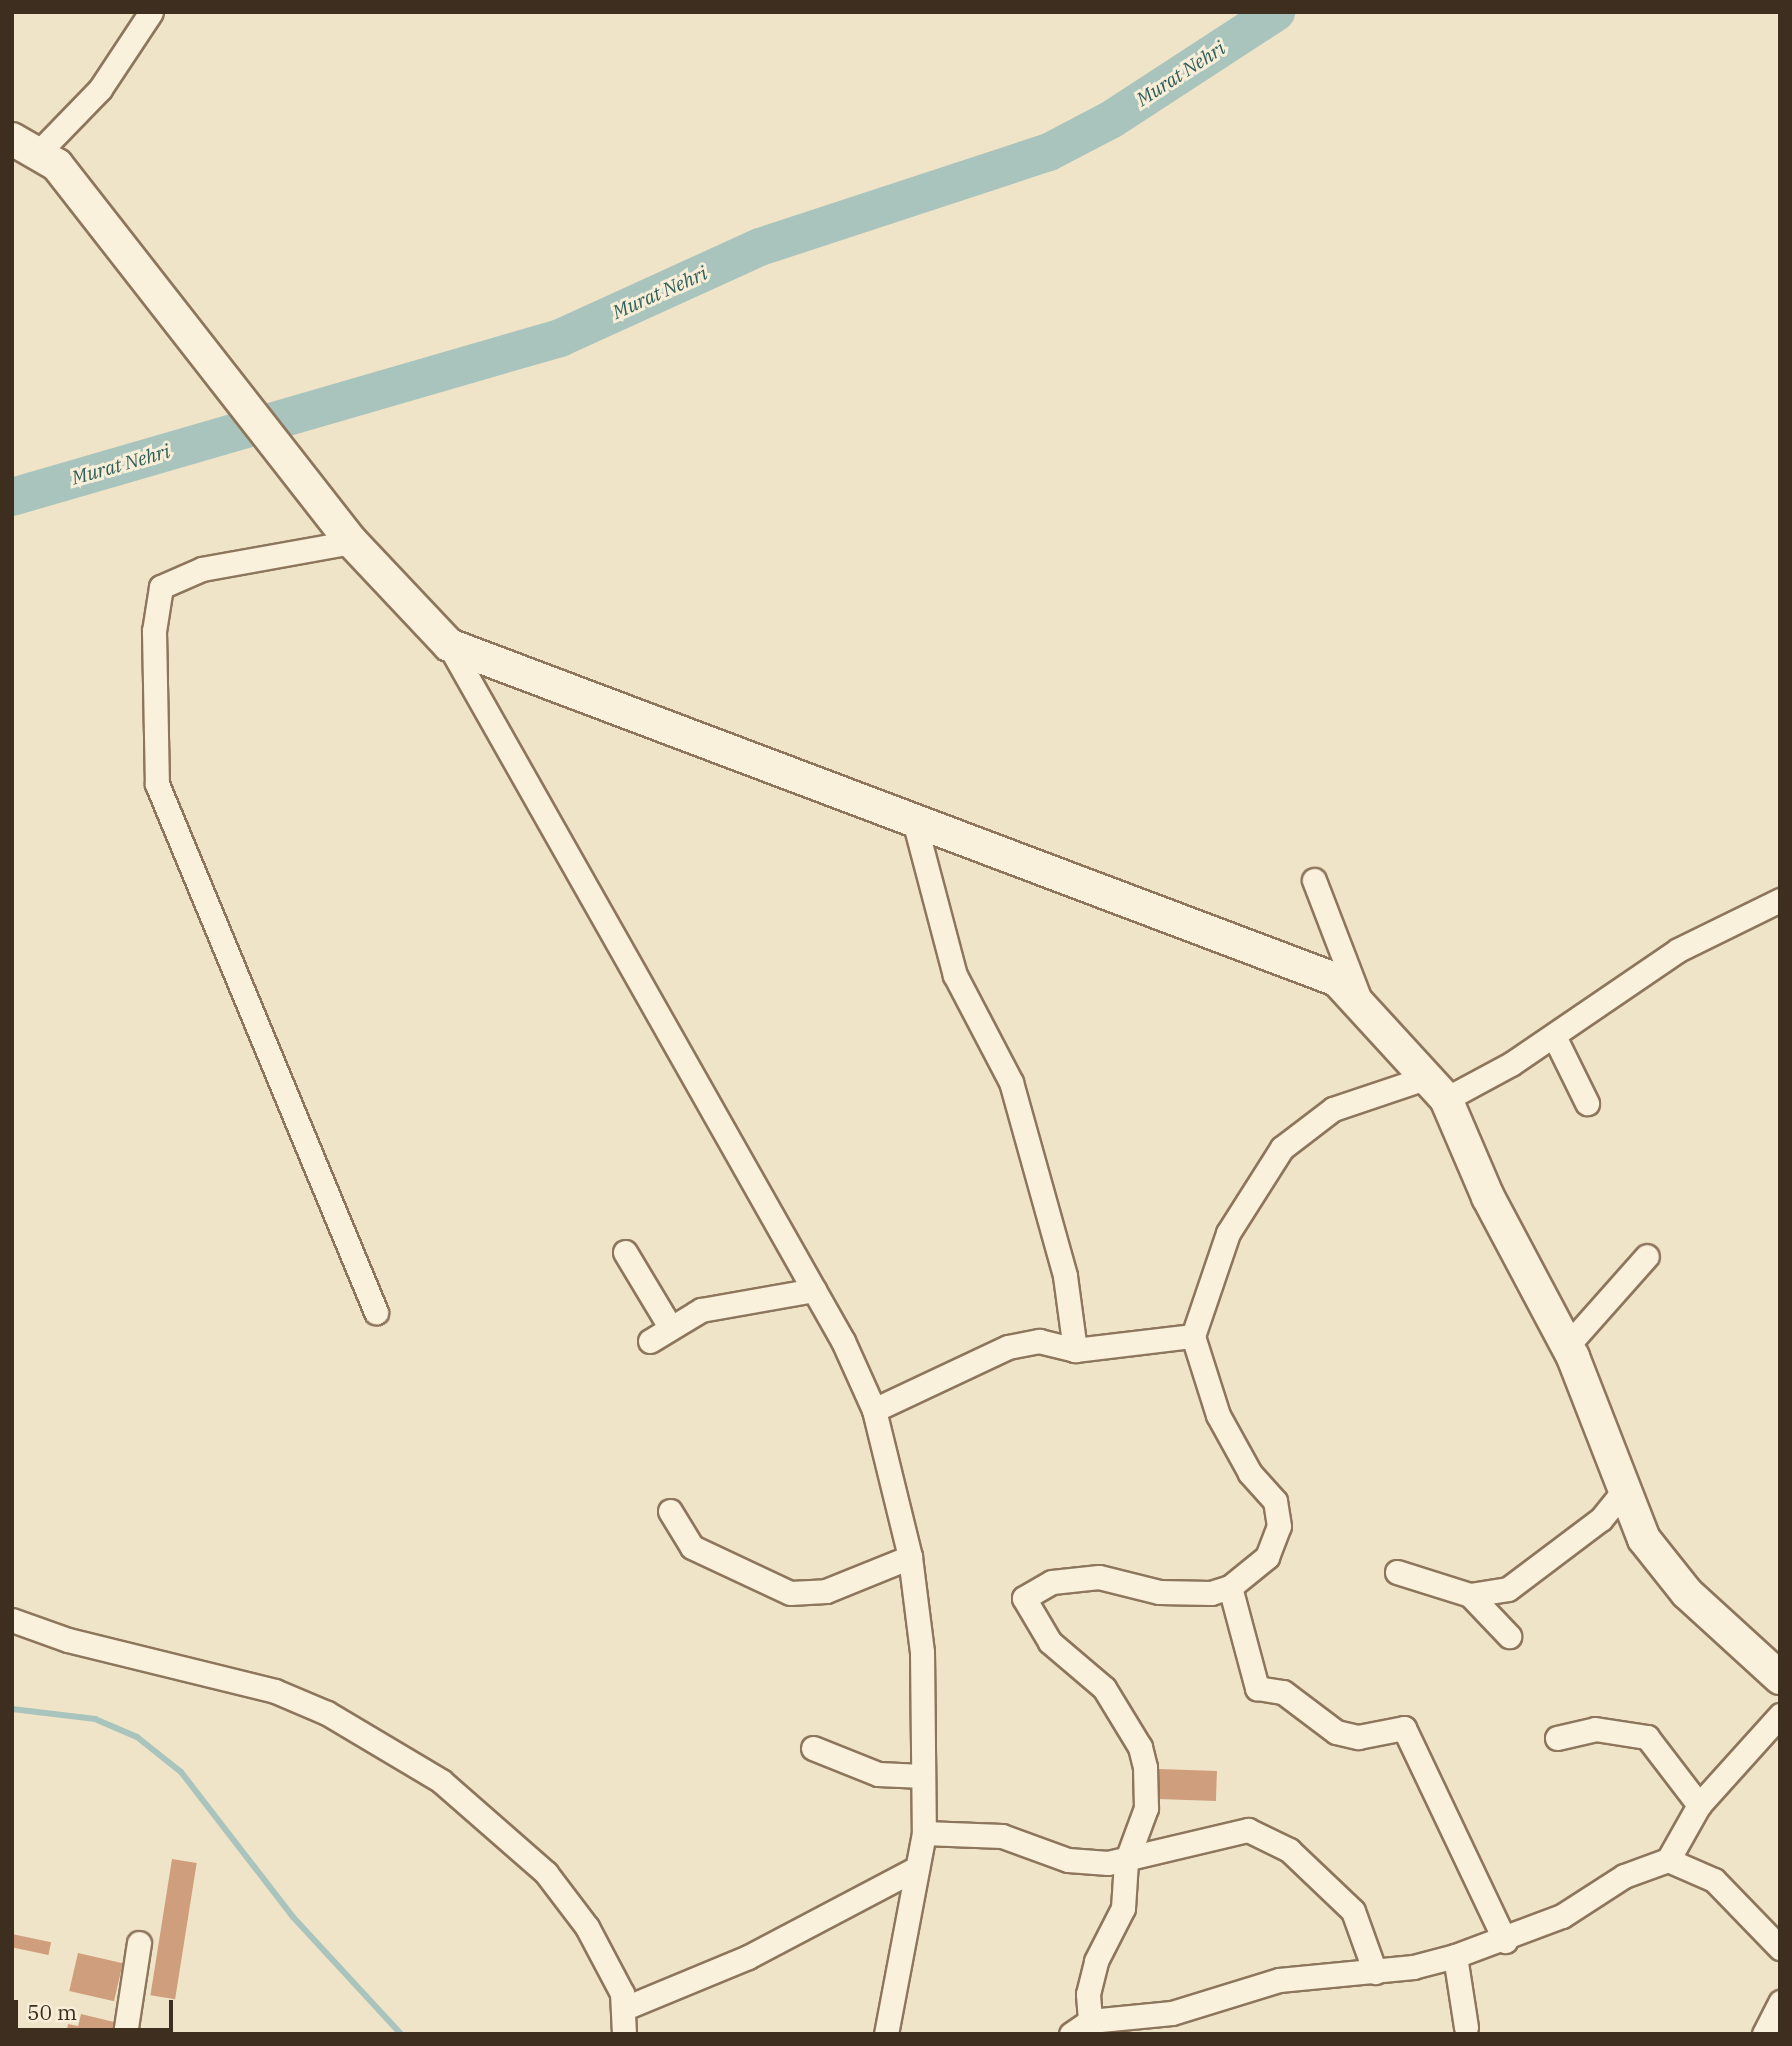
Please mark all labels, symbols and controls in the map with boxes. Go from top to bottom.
water label: Murat Nehri [1132,37,1230,111]
water label: Murat Nehri [609,262,711,324]
water label: Murat Nehri [69,440,173,490]
scale bar [18,1986,177,2030]
text: 50 m [27,1998,77,2026]

